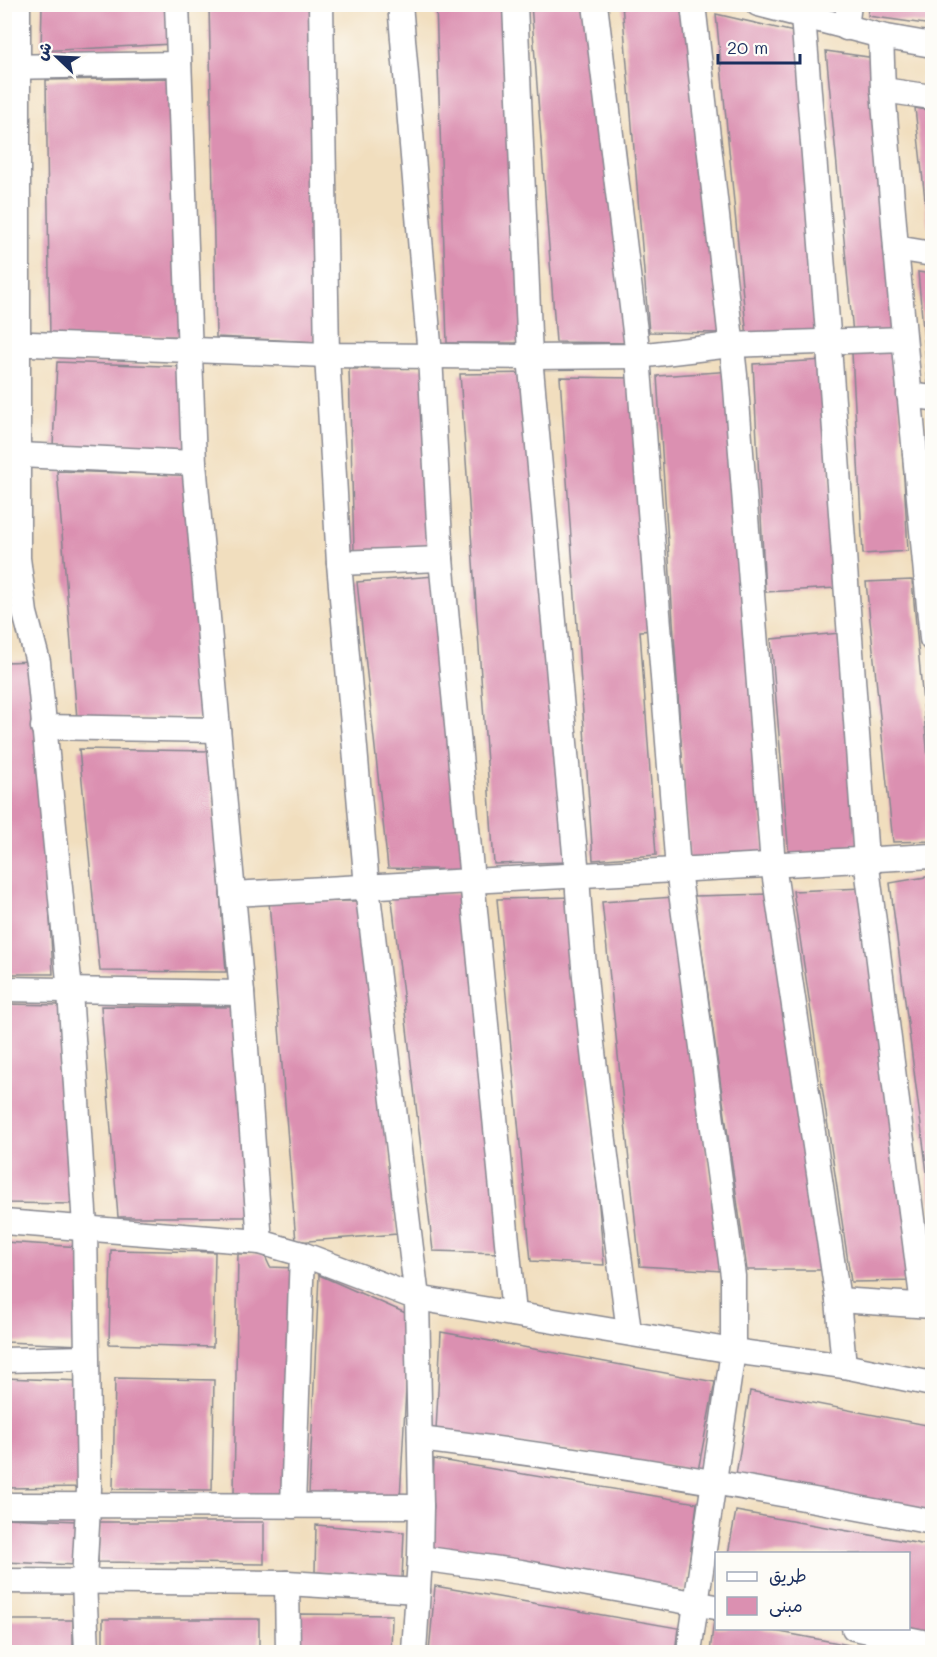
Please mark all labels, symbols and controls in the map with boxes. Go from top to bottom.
north arrow [27,27,87,87]
scale bar [718,27,800,65]
text: 20 m [727,35,768,59]
text: ش [30,39,56,63]
legend [715,1552,910,1630]
text: طريق [769,1563,807,1587]
text: مبنى [769,1593,803,1617]

